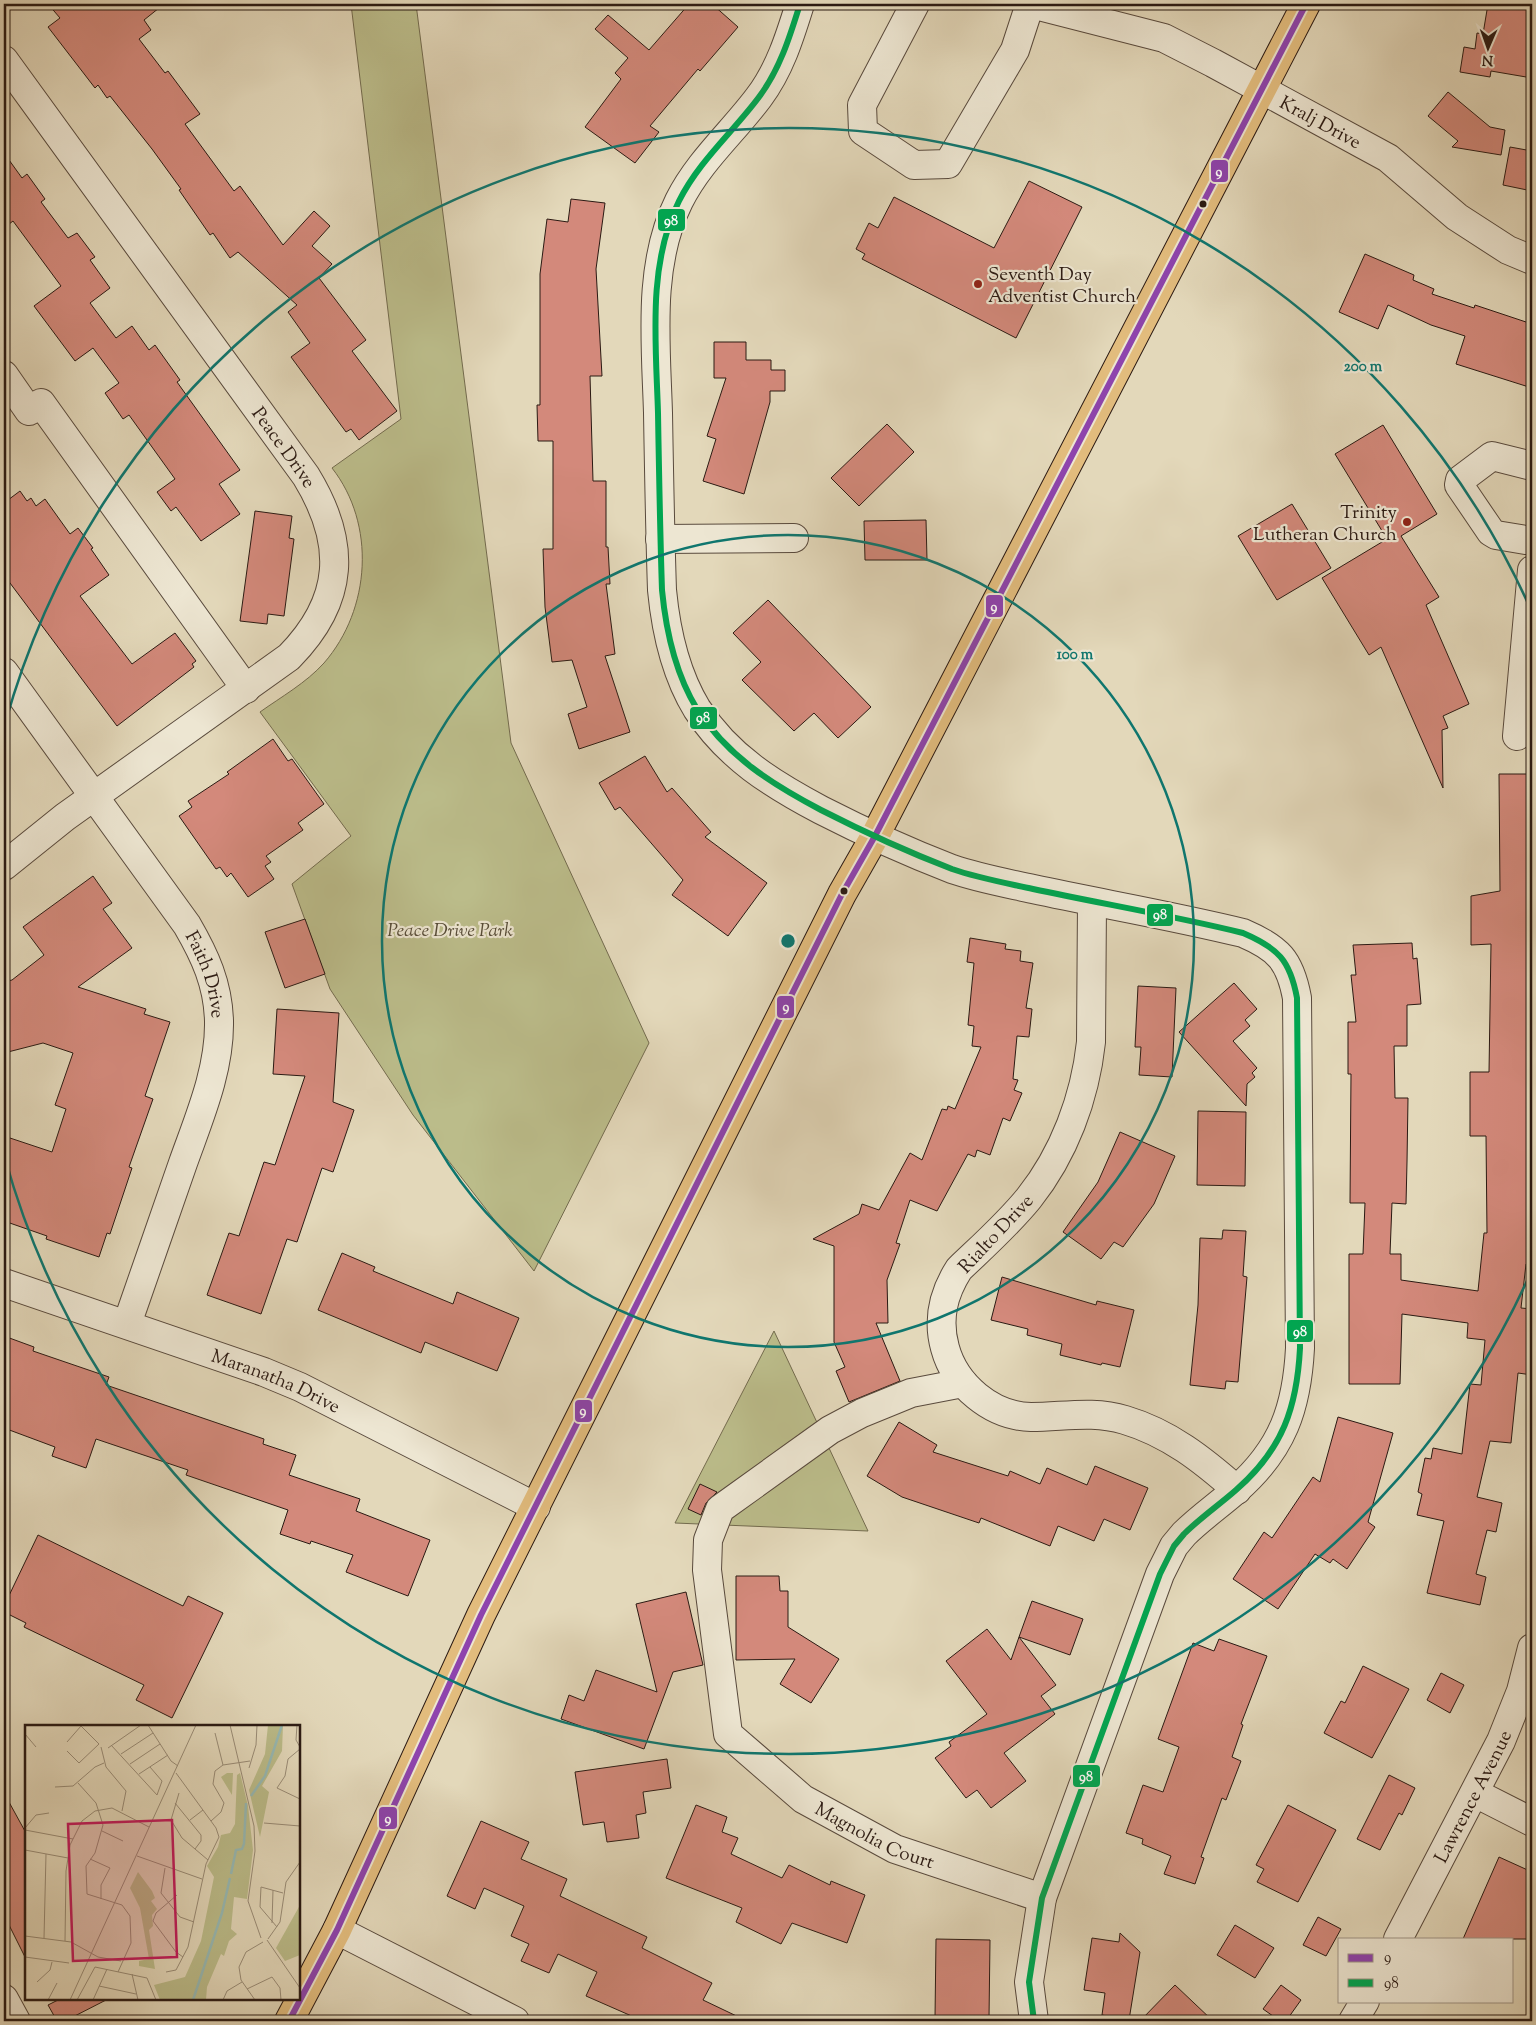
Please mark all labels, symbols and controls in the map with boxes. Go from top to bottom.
north arrow [1464,22,1514,72]
text: N [1482,49,1494,69]
street label: Kralj Drive [1274,91,1366,157]
line badge: 9 [1210,159,1229,183]
text: 9 [1216,163,1223,183]
unlabelled marker [1198,199,1208,209]
line badge: 98 [657,208,686,232]
text: 98 [664,212,678,232]
place label: Seventh Day Adventist Church [988,262,1136,311]
marker: Seventh Day Adventist Church [972,278,984,290]
text: 200 m [1344,357,1383,378]
street label: Peace Drive [244,402,321,494]
place label: Trinity Lutheran Church [1253,500,1398,549]
marker: Trinity Lutheran Church [1401,516,1413,528]
line badge: 9 [985,594,1004,618]
text: 9 [991,598,998,618]
text: 100 m [1057,645,1094,666]
line badge: 98 [689,706,718,730]
text: 98 [696,709,710,729]
unlabelled marker [839,886,849,896]
line badge: 98 [1146,903,1174,927]
text: 98 [1153,906,1167,926]
park label: Peace Drive Park [387,918,513,945]
street label: Faith Drive [177,927,230,1019]
centre of rings [779,932,797,950]
line badge: 9 [776,995,795,1019]
text: 9 [783,998,790,1018]
street label: Rialto Drive [953,1189,1041,1280]
line badge: 98 [1286,1319,1314,1343]
text: 98 [1293,1323,1307,1343]
street label: Maranatha Drive [207,1344,344,1421]
line badge: 9 [574,1399,593,1423]
text: 9 [580,1402,587,1422]
inset map [25,1725,300,2000]
street label: Lawrence Avenue [1429,1727,1520,1868]
line badge: 98 [1072,1764,1101,1788]
text: 98 [1079,1768,1093,1788]
street label: Magnolia Court [809,1797,938,1877]
line badge: 9 [378,1806,398,1830]
text: 9 [385,1810,392,1830]
legend [1338,1938,1514,2002]
text: 9 [1384,1948,1391,1969]
text: 98 [1384,1974,1399,1995]

